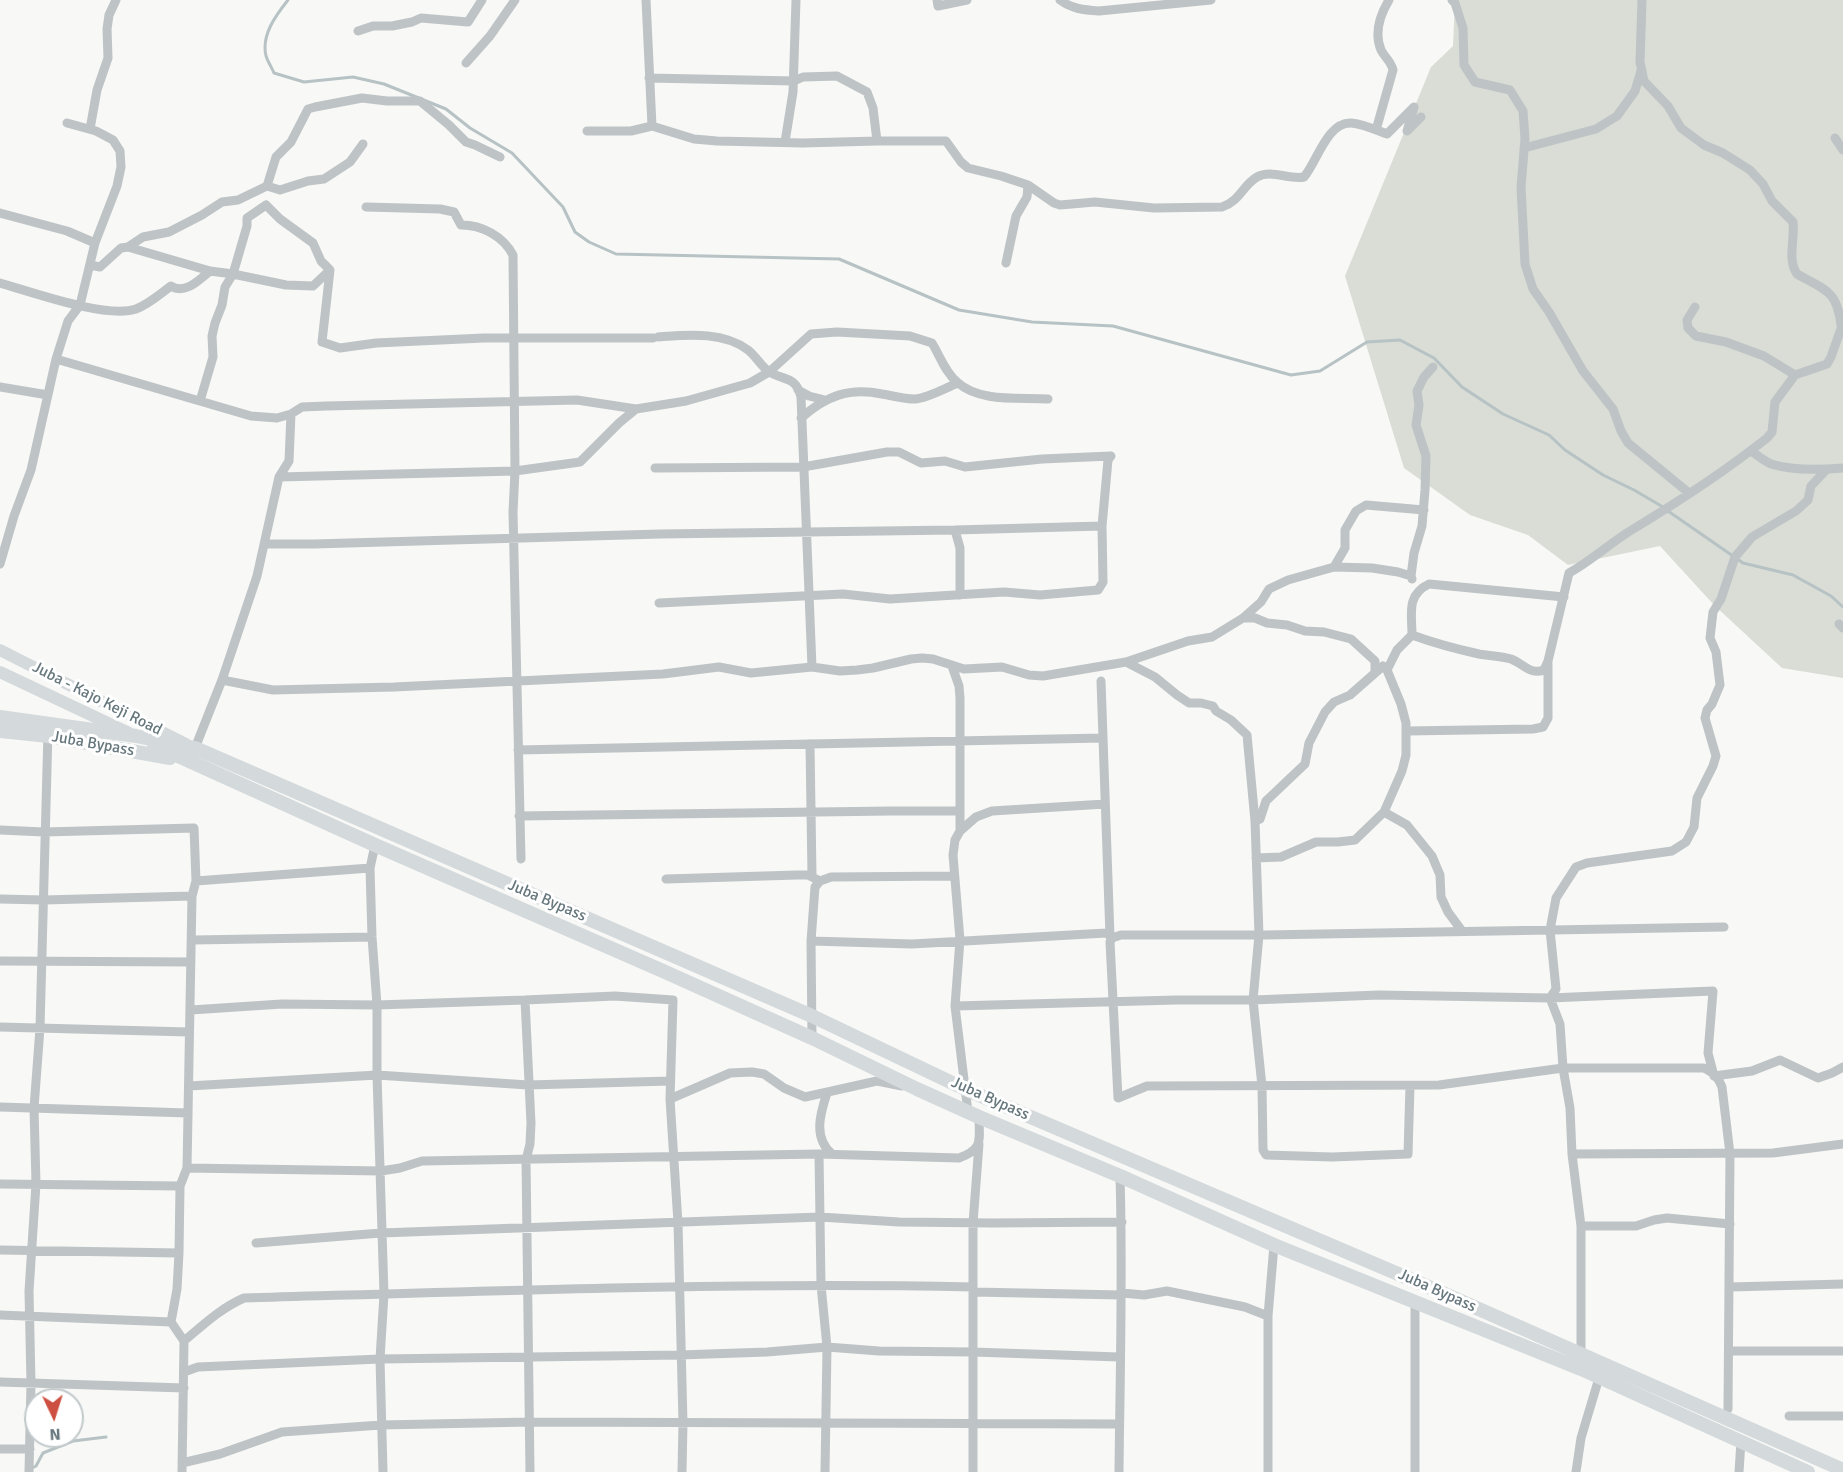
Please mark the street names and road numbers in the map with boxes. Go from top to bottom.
street label: Juba - Kajo Keji Road [29,658,165,740]
street label: Juba Bypass [50,727,136,761]
street label: Juba Bypass [505,876,589,926]
street label: Juba Bypass [948,1073,1032,1125]
street label: Juba Bypass [1395,1265,1479,1317]

